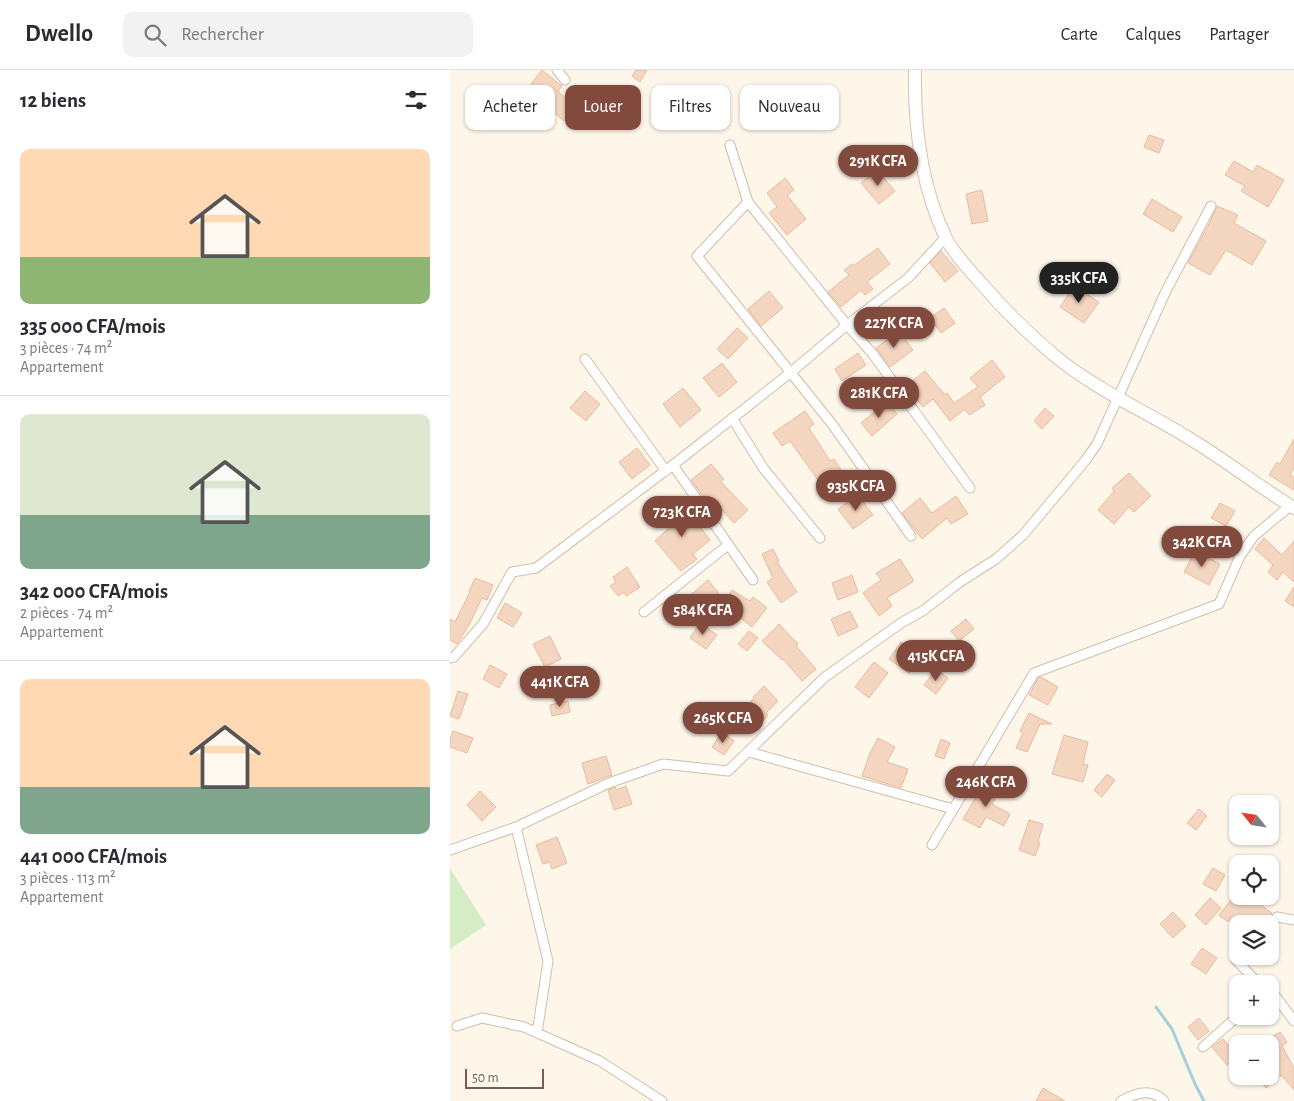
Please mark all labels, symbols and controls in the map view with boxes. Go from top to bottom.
search box [123,12,473,57]
icon: search [141,21,169,49]
text: Dwello [25,22,93,46]
text: Rechercher [181,25,264,44]
text: Carte [1061,26,1098,44]
text: Calques [1126,26,1181,44]
text: Partager [1209,26,1269,44]
chip: Acheter [465,85,555,130]
chip: Louer [565,85,641,130]
chip: Filtres [651,85,730,130]
chip: Nouveau [740,85,839,130]
icon: filters [402,86,430,114]
text: 12 biens [20,90,86,111]
pin: 291K CFA [826,144,930,187]
text: 291K CFA [849,153,907,169]
icon: home [180,181,270,271]
pin: 335K CFA [1027,262,1131,304]
text: 335K CFA [1050,270,1108,286]
pin: 227K CFA [842,306,946,349]
text: 227K CFA [865,315,923,331]
text: 335 000 CFA/mois [20,316,166,337]
text: 3 pièces · 74 m² [20,340,112,356]
text: Appartement [20,359,103,375]
pin: 281K CFA [827,376,931,419]
text: 281K CFA [850,385,908,401]
icon: home [180,447,270,537]
pin: 935K CFA [804,470,908,512]
text: 935K CFA [827,478,885,494]
pin: 723K CFA [630,496,734,538]
text: 723K CFA [653,504,711,520]
pin: 342K CFA [1150,526,1254,568]
text: 342K CFA [1172,534,1232,550]
text: 342 000 CFA/mois [20,581,168,602]
pin: 584K CFA [651,594,755,636]
text: 584K CFA [673,602,733,618]
text: 2 pièces · 74 m² [20,605,113,621]
text: Appartement [20,624,103,640]
pin: 415K CFA [884,640,988,682]
text: 415K CFA [907,648,965,664]
pin: 441K CFA [508,666,612,708]
text: 441K CFA [531,674,589,690]
pin: 265K CFA [671,702,775,744]
text: 265K CFA [694,710,752,726]
icon: home [180,712,270,802]
pin: 246K CFA [934,766,1038,808]
text: 246K CFA [956,774,1016,790]
north arrow [1229,795,1279,845]
map controls [1229,795,1279,1085]
text: 441 000 CFA/mois [20,846,167,867]
button: locate [1229,855,1279,905]
text: 3 pièces · 113 m² [20,870,116,886]
text: Appartement [20,889,103,905]
button: layers [1229,915,1279,965]
button: + [1229,975,1279,1025]
button: − [1229,1035,1279,1085]
scale bar [465,1066,544,1089]
text: 50 m [472,1071,499,1085]

